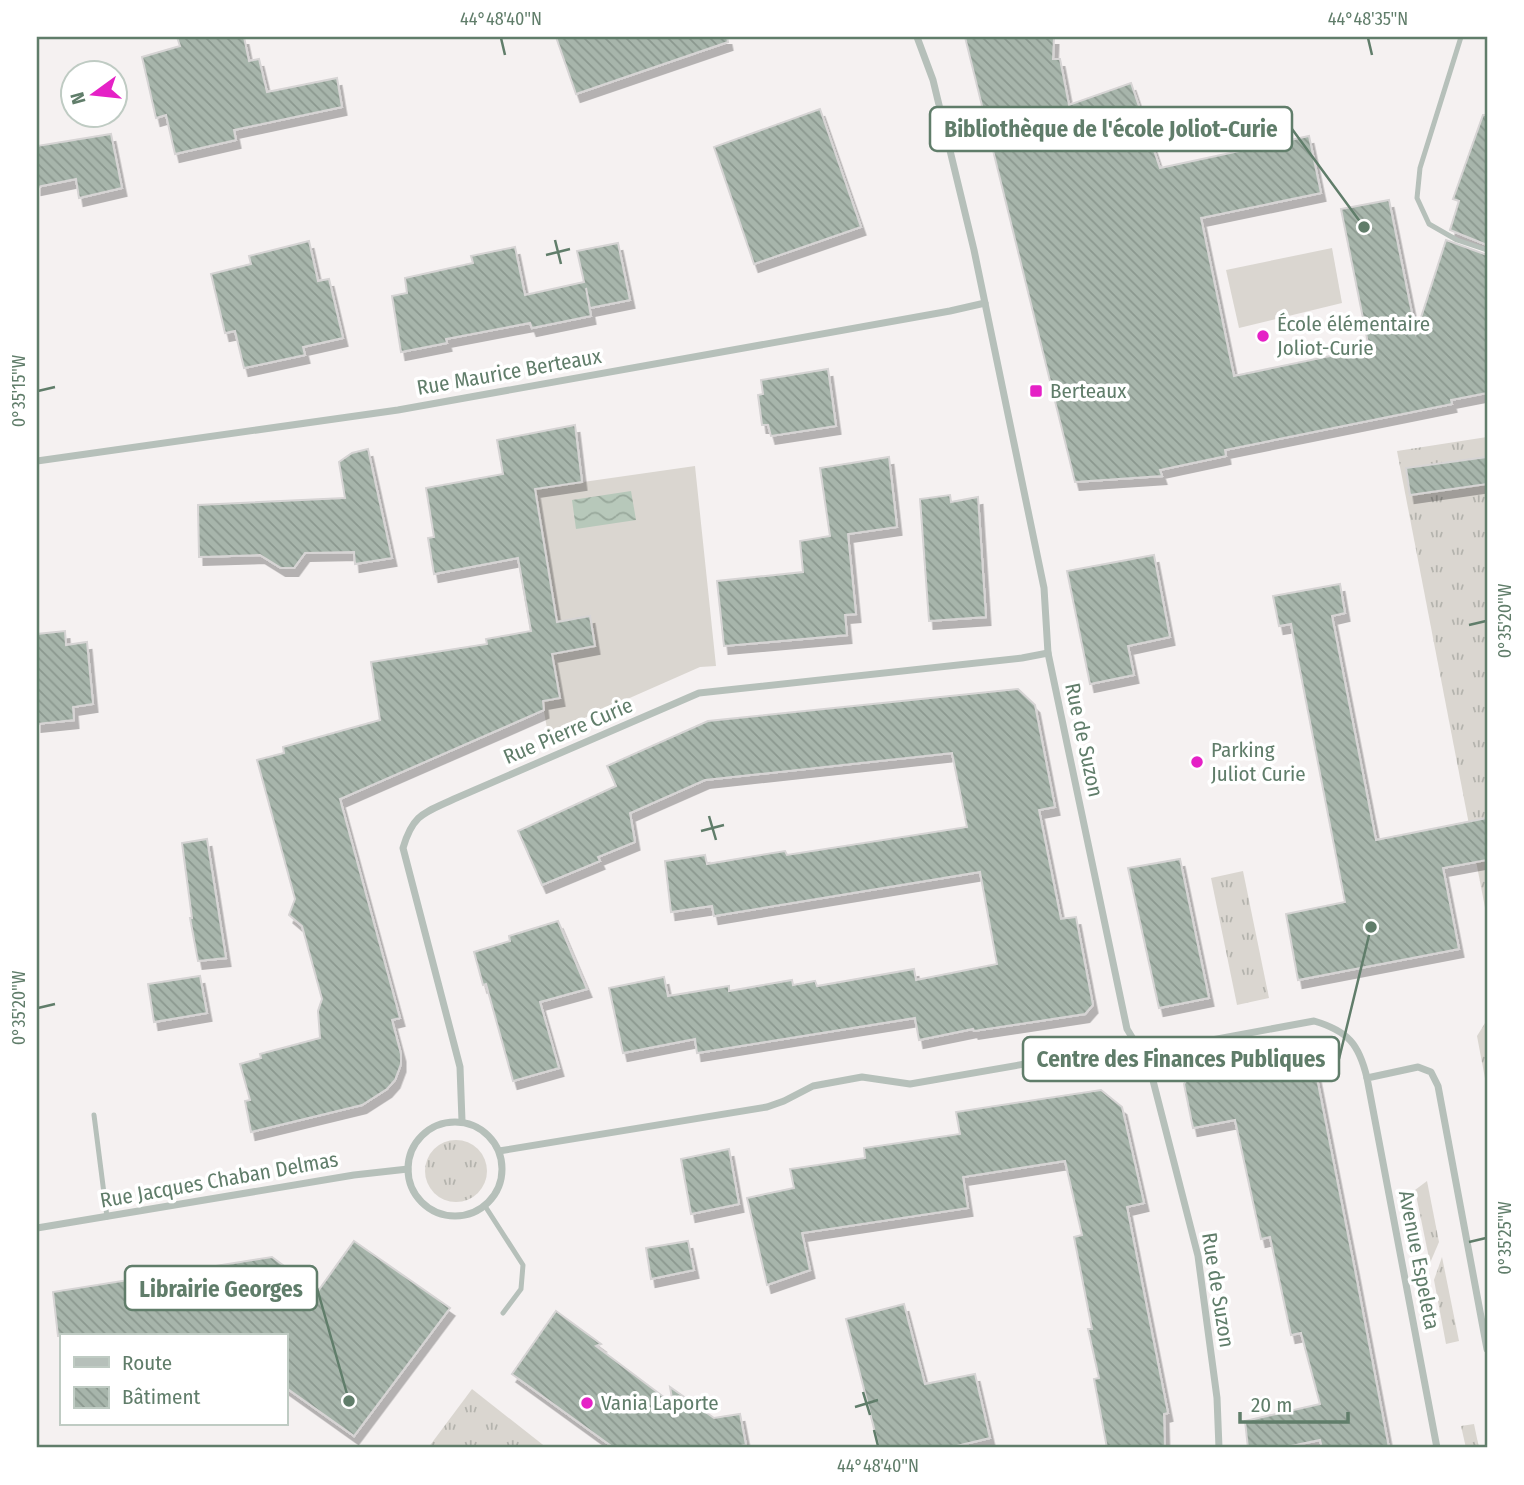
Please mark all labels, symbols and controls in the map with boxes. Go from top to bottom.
text: 44°48'40"N [460,8,542,30]
text: 44°48'35"N [1328,8,1408,30]
north arrow [60,60,130,130]
text: N [65,90,91,107]
callout: Bibliothèque de l'école Joliot-Curie [930,107,1292,151]
text: Bibliothèque de l'école Joliot-Curie [944,115,1278,143]
place label: École élémentaire Joliot-Curie [1277,311,1430,361]
marker: École élémentaire Joliot-Curie [1255,328,1271,344]
street label: Rue Maurice Berteaux [415,343,604,401]
text: 0°35'15"W [8,354,30,427]
place label: Berteaux [1050,378,1127,404]
marker: Berteaux [1028,383,1044,399]
text: 0°35'20"W [1494,583,1516,658]
street label: Rue de Suzon [1059,681,1109,799]
street label: Rue Pierre Curie [499,692,637,770]
place label: Parking Juliot Curie [1211,737,1306,787]
marker: Parking Juliot Curie [1189,754,1205,770]
text: 0°35'20"W [8,970,30,1045]
callout: Centre des Finances Publiques [1023,1037,1339,1081]
text: Centre des Finances Publiques [1037,1045,1325,1073]
street label: Rue Jacques Chaban Delmas [98,1146,340,1214]
street label: Avenue Espeleta [1393,1188,1445,1332]
text: 0°35'25"W [1494,1201,1516,1275]
street label: Rue de Suzon [1196,1231,1240,1349]
callout: Librairie Georges [125,1266,317,1310]
text: Librairie Georges [139,1275,303,1303]
legend [60,1334,287,1426]
text: Route [122,1350,172,1376]
scale bar [1240,1380,1349,1424]
text: Bâtiment [122,1384,201,1410]
place label: Vania Laporte [601,1390,719,1416]
text: 20 m [1251,1392,1292,1418]
marker: Vania Laporte [579,1395,595,1411]
text: 44°48'40"N [837,1455,919,1477]

